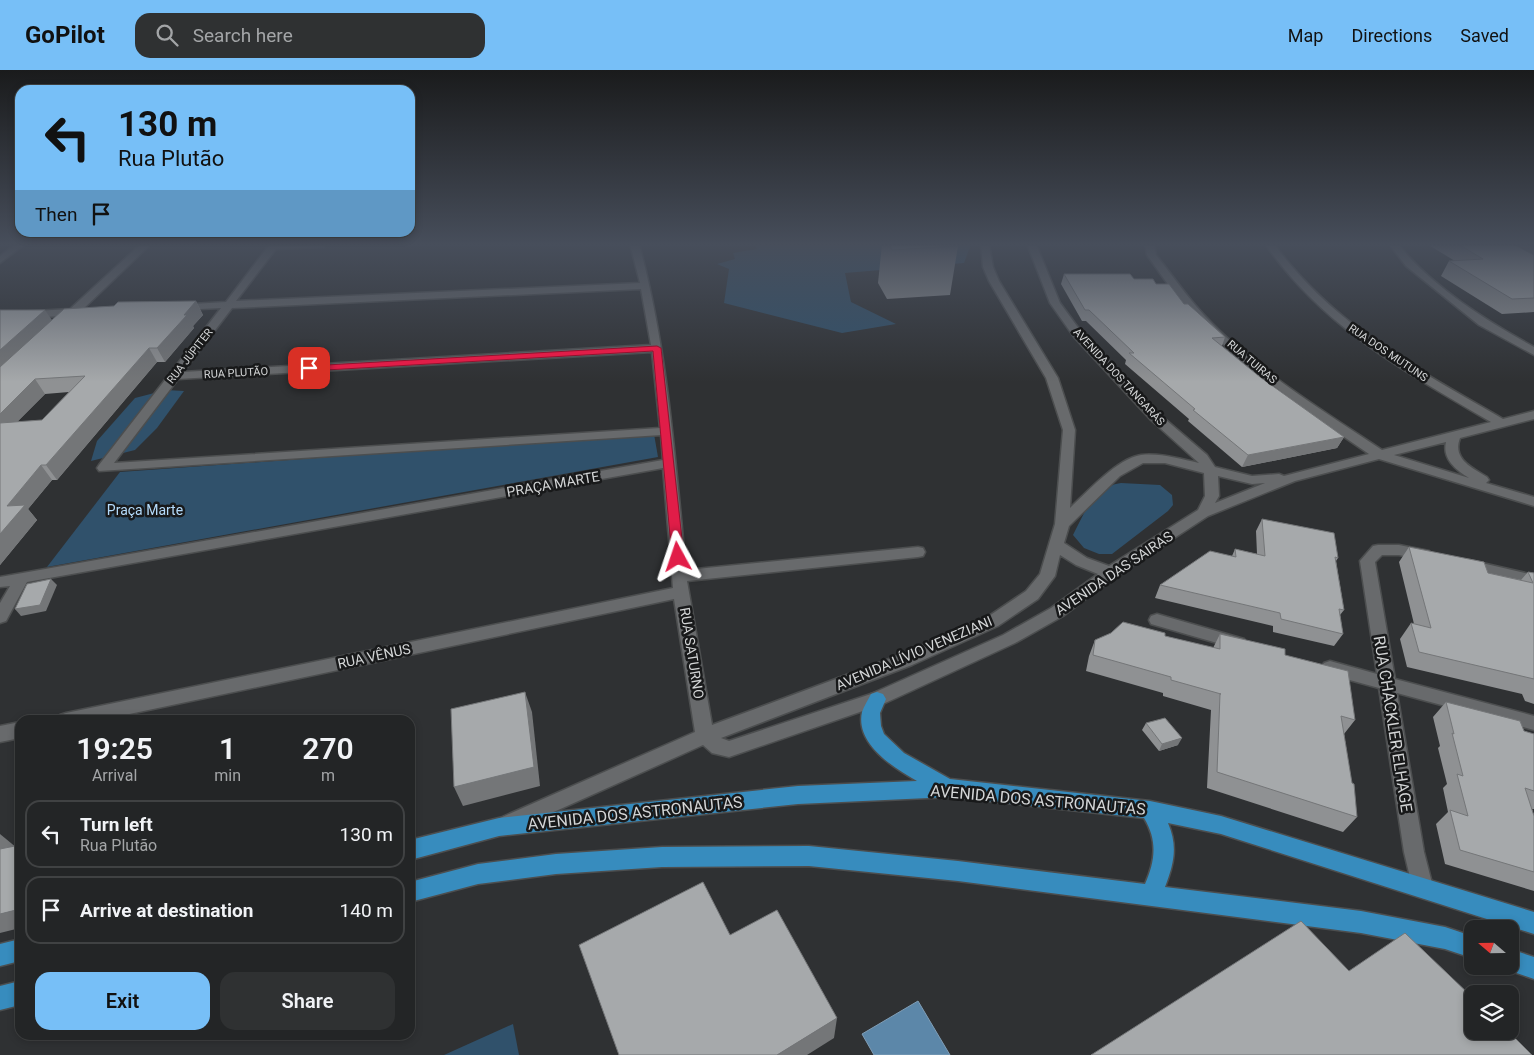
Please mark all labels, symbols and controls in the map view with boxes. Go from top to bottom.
search box [135,13,485,58]
text: GoPilot [25,21,105,49]
icon: search [153,21,181,49]
text: Search here [193,24,293,47]
text: Map [1288,25,1323,46]
text: Directions [1351,25,1432,46]
text: Saved [1460,25,1509,46]
text: 130 m [118,104,217,145]
icon: left [35,105,100,170]
text: Rua Plutão [118,146,224,171]
icon: arrive [87,200,115,228]
text: Then [35,203,77,226]
street label: RUA DOS MUTUNS [1346,322,1430,385]
street label: RUA JÚPITER [164,326,216,386]
street label: AVENIDA DOS TANGARÁS [1071,326,1168,429]
street label: RUA TUIRAS [1225,338,1280,387]
pin [288,347,330,389]
icon: arrive [295,354,323,382]
street label: RUA PLUTÃO [204,365,268,381]
street label: PRAÇA MARTE [505,468,601,500]
park label: Praça Marte [107,502,183,518]
street label: AVENIDA DAS SAIRAS [1052,528,1176,618]
position arrow [651,530,703,582]
street label: RUA SATURNO [677,606,707,700]
street label: AVENIDA LÍVIO VENEZIANI [833,612,994,693]
street label: RUA CHACKLER ELHAGE [1370,634,1416,814]
street label: RUA VÊNUS [336,639,412,672]
text: 19:25 [76,731,153,766]
text: 1 [219,731,236,766]
text: 270 [302,731,354,766]
text: Arrival [92,766,137,785]
text: min [214,766,241,785]
text: m [321,766,335,785]
street label: AVENIDA DOS ASTRONAUTAS [930,781,1146,819]
street label: AVENIDA DOS ASTRONAUTAS [527,792,743,834]
text: Turn left [80,813,153,836]
icon: left [37,820,65,848]
text: 130 m [340,823,393,846]
text: Rua Plutão [80,836,157,855]
icon: arrive [37,896,65,924]
text: Arrive at destination [80,899,253,922]
text: 140 m [340,899,393,922]
north arrow [1464,920,1519,975]
map controls [1464,920,1519,1040]
button: Exit [35,972,210,1030]
button: Share [220,972,395,1030]
button: layers [1464,985,1519,1040]

